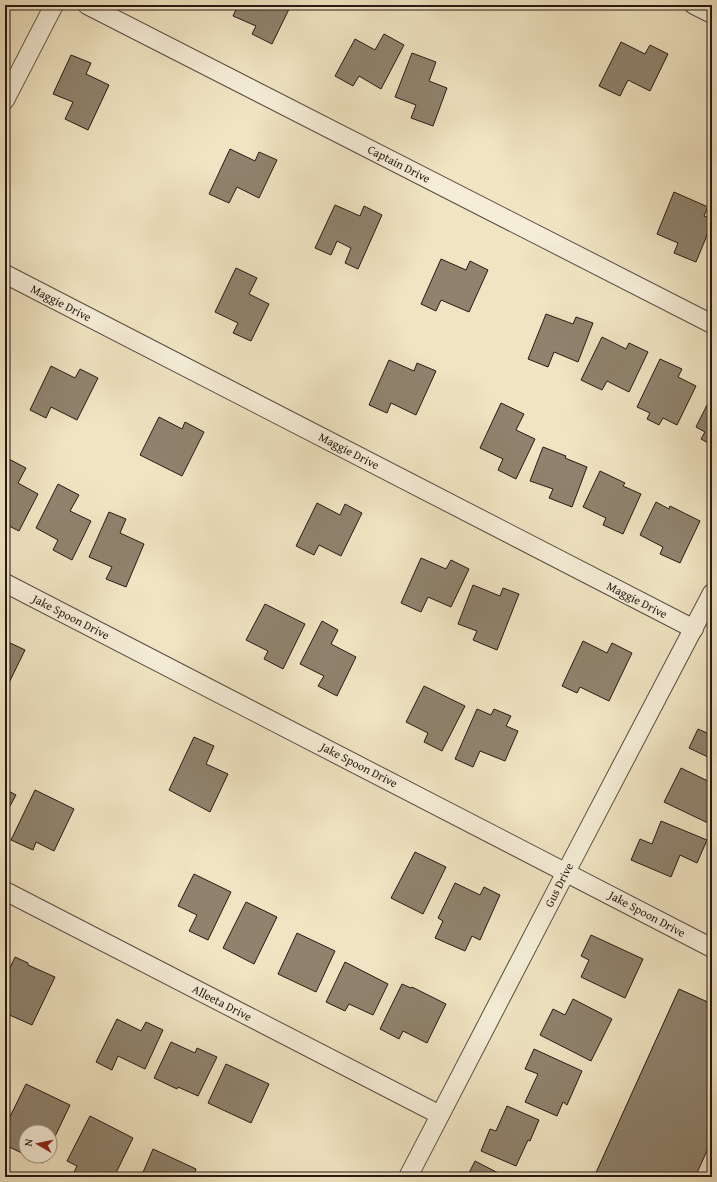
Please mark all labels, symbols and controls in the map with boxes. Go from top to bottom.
street label: Captain Drive [365,140,434,187]
street label: Maggie Drive [28,280,95,325]
street label: Maggie Drive [316,428,383,473]
street label: Maggie Drive [604,577,671,622]
street label: Jake Spoon Drive [28,589,113,643]
street label: Jake Spoon Drive [316,737,401,791]
street label: Gus Drive [540,859,577,910]
street label: Jake Spoon Drive [604,885,689,941]
street label: Alleeta Drive [190,980,255,1025]
north arrow [18,1124,58,1164]
text: N [20,1137,37,1147]

